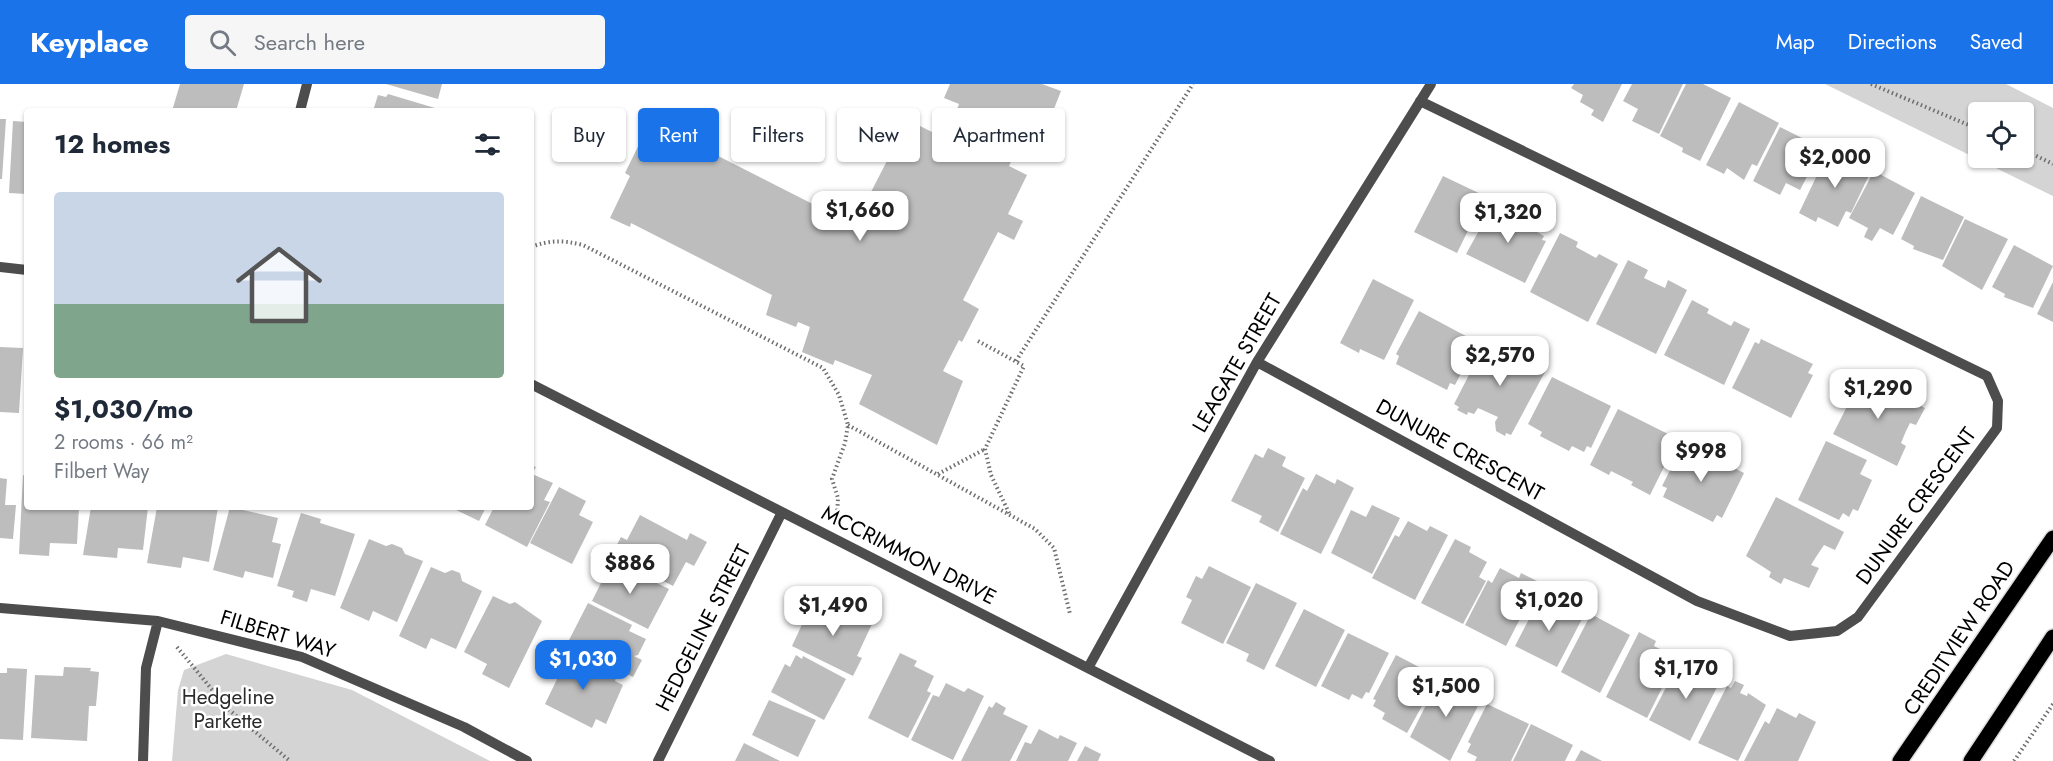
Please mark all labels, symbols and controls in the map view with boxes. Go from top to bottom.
search box [185,15,605,69]
text: Keyplace [30,22,149,63]
icon: search [206,26,239,59]
text: Search here [254,26,365,58]
text: Map [1776,27,1815,57]
text: Directions [1848,27,1937,57]
text: Saved [1970,27,2023,57]
map controls [1968,102,2034,168]
button: locate [1968,102,2034,168]
chip: Buy [552,108,626,162]
chip: Rent [638,108,719,162]
chip: Filters [731,108,825,162]
chip: New [837,108,920,162]
chip: Apartment [932,108,1065,162]
text: 12 homes [54,125,170,163]
icon: filters [471,128,504,161]
pin: $2,000 [1786,138,1884,189]
text: $2,000 [1799,143,1871,172]
pin: $1,660 [811,191,909,242]
pin: $1,320 [1459,193,1557,244]
text: $1,660 [825,196,895,225]
text: $1,320 [1474,198,1542,227]
icon: home [225,231,333,339]
street label: LEAGATE STREET [1185,288,1289,438]
pin: $2,570 [1451,336,1549,387]
text: $2,570 [1465,341,1535,370]
pin: $1,290 [1829,369,1927,420]
text: $1,290 [1844,374,1912,403]
text: $1,030/mo [54,390,193,428]
street label: DUNURE CRESCENT [1371,391,1550,509]
street label: DUNURE CRESCENT [1849,421,1983,591]
text: 2 rooms · 66 m² [54,428,193,457]
pin: $998 [1665,432,1737,483]
text: $998 [1675,437,1727,466]
text: Filbert Way [54,457,149,486]
street label: MCCRIMMON DRIVE [816,498,1002,612]
street label: HEDGELINE STREET [648,539,758,716]
pin: $886 [594,544,666,595]
text: $886 [605,549,655,578]
street label: CREDITVIEW ROAD [1896,555,2022,721]
pin: $1,020 [1500,581,1598,632]
pin: $1,490 [784,586,882,637]
text: $1,020 [1515,586,1583,615]
text: $1,490 [798,591,868,620]
street label: FILBERT WAY [217,602,340,666]
pin: $1,030 [534,640,632,691]
text: $1,030 [549,645,617,674]
pin: $1,170 [1637,649,1735,700]
text: $1,170 [1654,654,1718,683]
pin: $1,500 [1397,667,1495,718]
text: $1,500 [1412,672,1480,701]
park label: Hedgeline Parkette [182,682,275,736]

